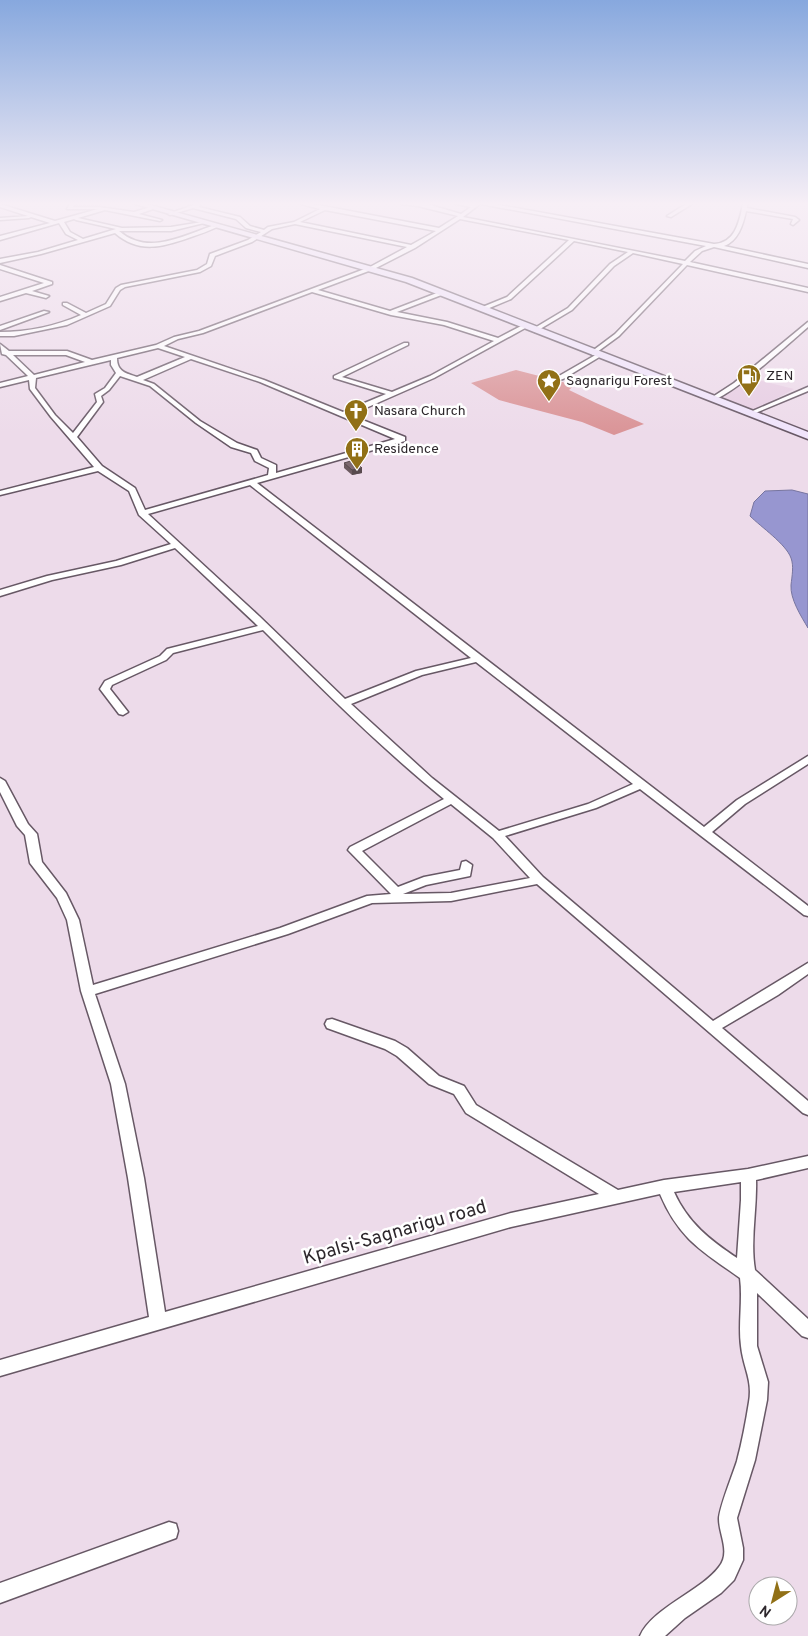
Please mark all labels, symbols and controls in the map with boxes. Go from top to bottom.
fuel station icon: ZEN [736,363,762,397]
place icon: Sagnarigu Forest [536,368,562,402]
place label: ZEN [766,368,793,385]
place label: Sagnarigu Forest [566,373,672,390]
church icon: Nasara Church [343,398,369,432]
place label: Nasara Church [374,403,466,420]
building icon: Residence [344,436,370,470]
place label: Residence [374,441,439,458]
street label: Kpalsi-Sagnarigu road [300,1195,490,1271]
north arrow [748,1576,798,1626]
text: N [757,1600,775,1620]

